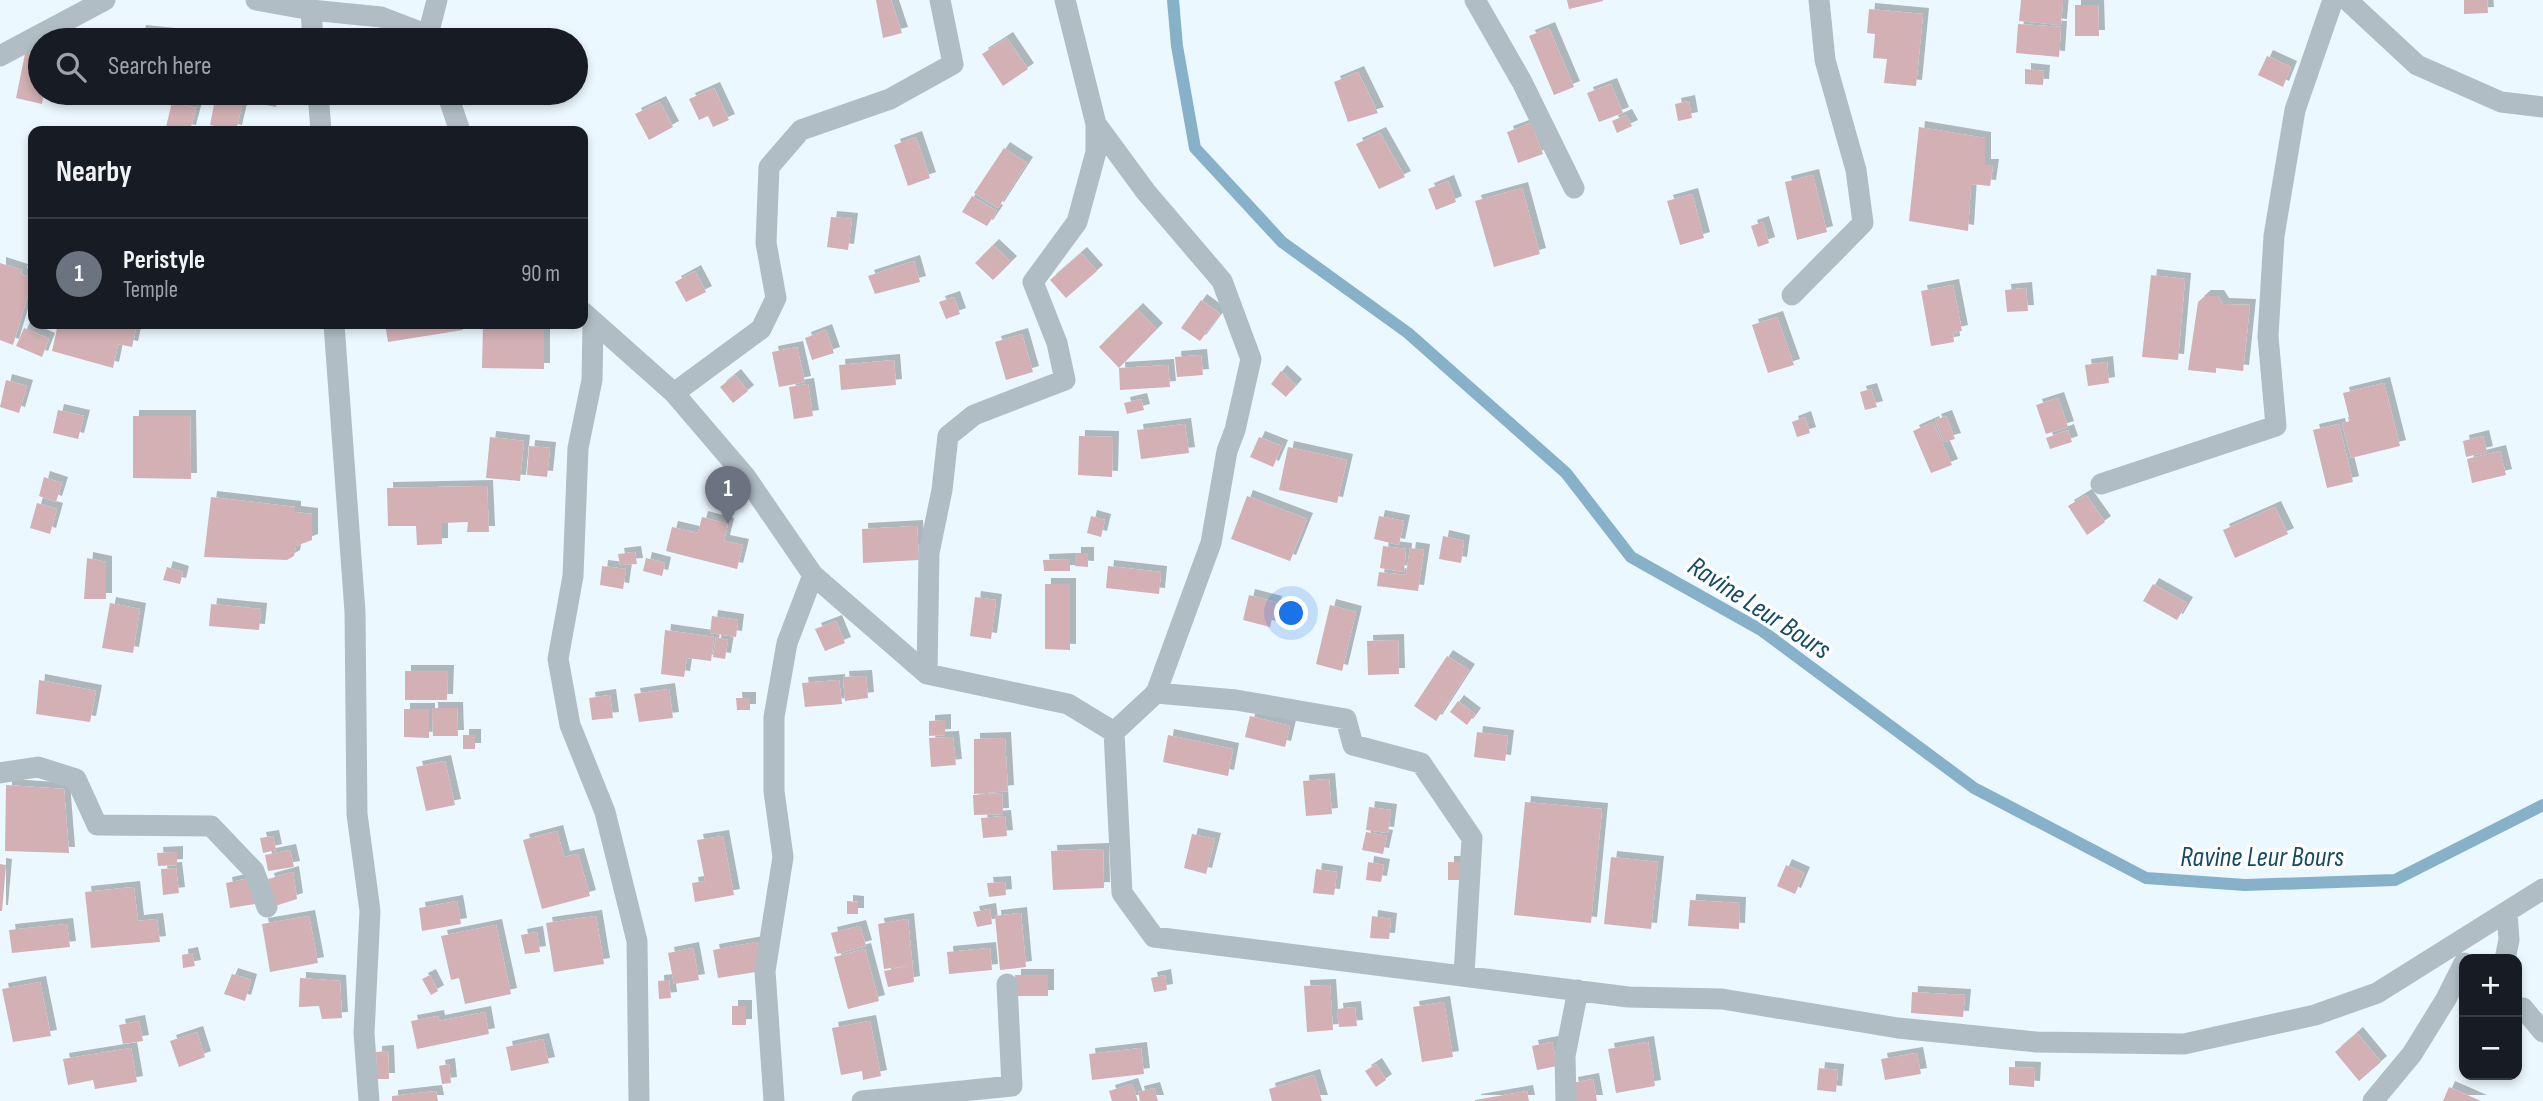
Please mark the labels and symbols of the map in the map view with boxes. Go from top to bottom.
pin: 1 [705,466,751,524]
water label: Ravine Leur Bours [1682,550,1837,667]
your location [1274,596,1308,630]
water label: Ravine Leur Bours [2180,841,2344,874]

